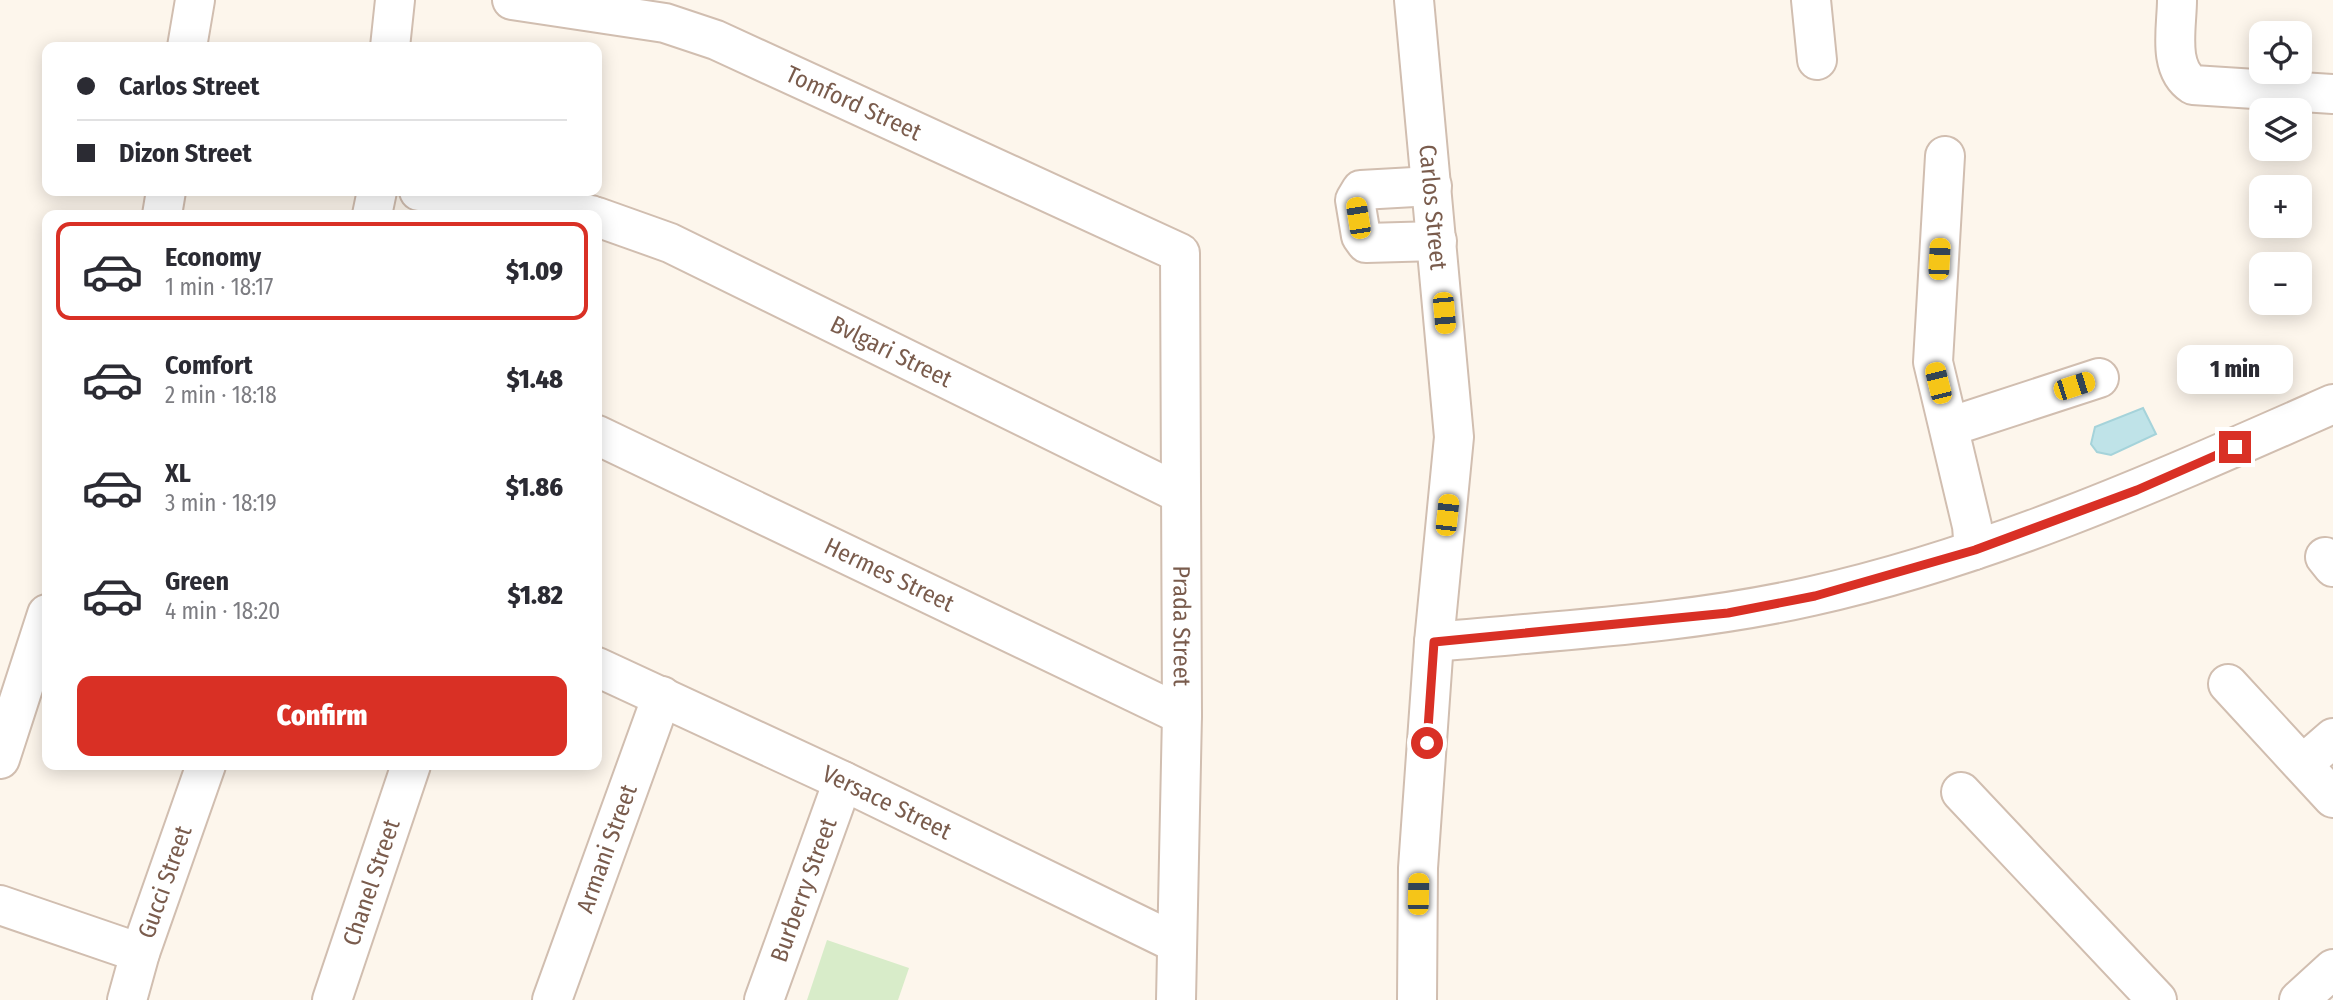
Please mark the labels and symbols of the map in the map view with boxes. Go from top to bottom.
street label: Tomford Street [782,60,926,146]
street label: Carlos Street [1413,143,1453,271]
car [1345,196,1372,240]
car [1928,237,1951,281]
car [1432,291,1457,335]
street label: Bvlgari Street [826,310,957,393]
callout: 1 min [2177,346,2293,394]
car [1923,360,1954,406]
car [2051,370,2098,402]
route end [2219,431,2251,463]
car [1435,493,1460,537]
street label: Hermes Street [820,532,959,618]
street label: Prada Street [1167,565,1196,687]
route start [1411,727,1443,759]
street label: Versace Street [818,759,956,846]
street label: Armani Street [571,780,643,917]
street label: Burberry Street [765,814,843,966]
street label: Chanel Street [337,815,406,949]
street label: Gucci Street [132,822,198,942]
car [1408,873,1429,915]

